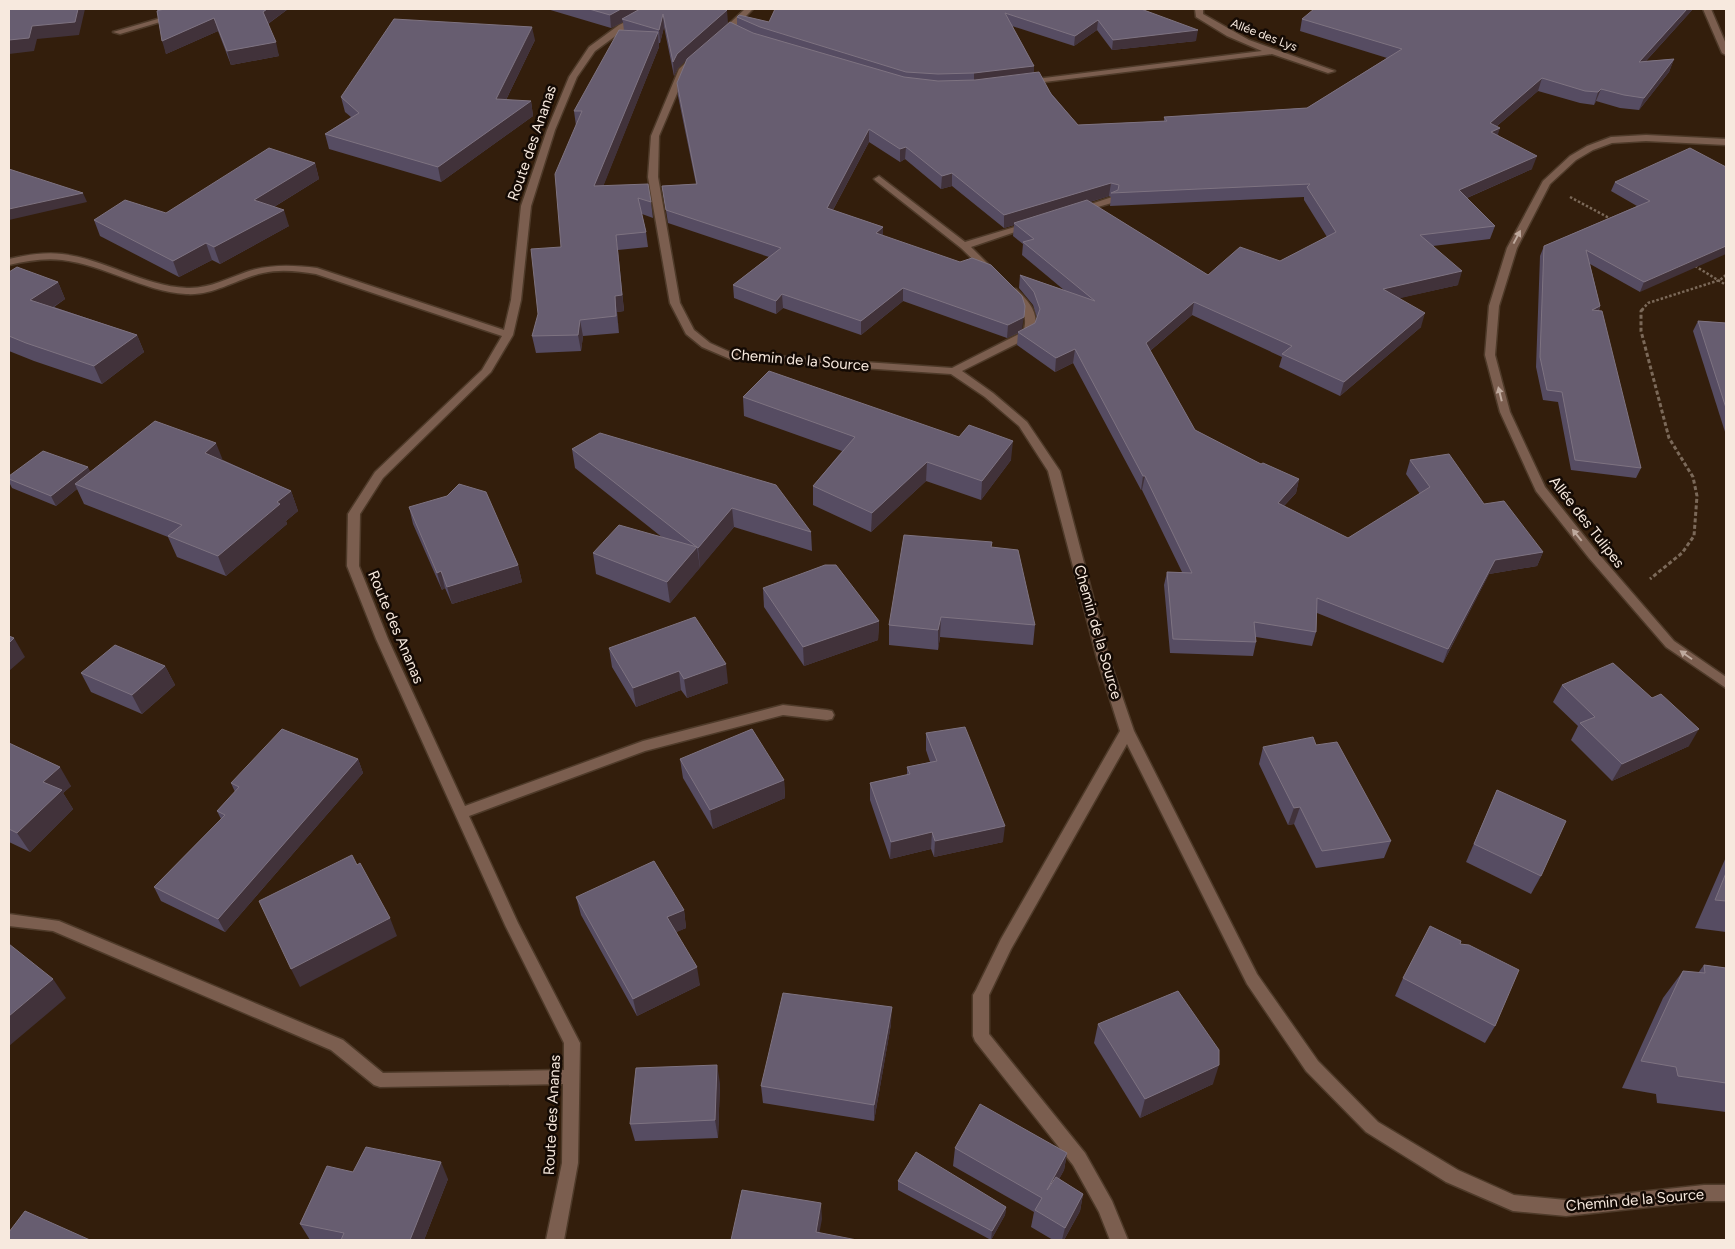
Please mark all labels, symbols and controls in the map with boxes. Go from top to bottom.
street label: Allée des Lys [1229,16,1299,54]
street label: Route des Ananas [504,83,560,203]
one-way arrow [1513,230,1522,244]
street label: Chemin de la Source [730,345,870,375]
one-way arrow [1496,387,1504,402]
street label: Allée des Tulipes [1546,473,1628,571]
one-way arrow [1572,529,1583,542]
street label: Chemin de la Source [1070,563,1126,701]
street label: Route des Ananas [364,568,428,686]
one-way arrow [1679,650,1693,660]
street label: Route des Ananas [540,1054,564,1176]
street label: Chemin de la Source [1565,1185,1705,1215]

